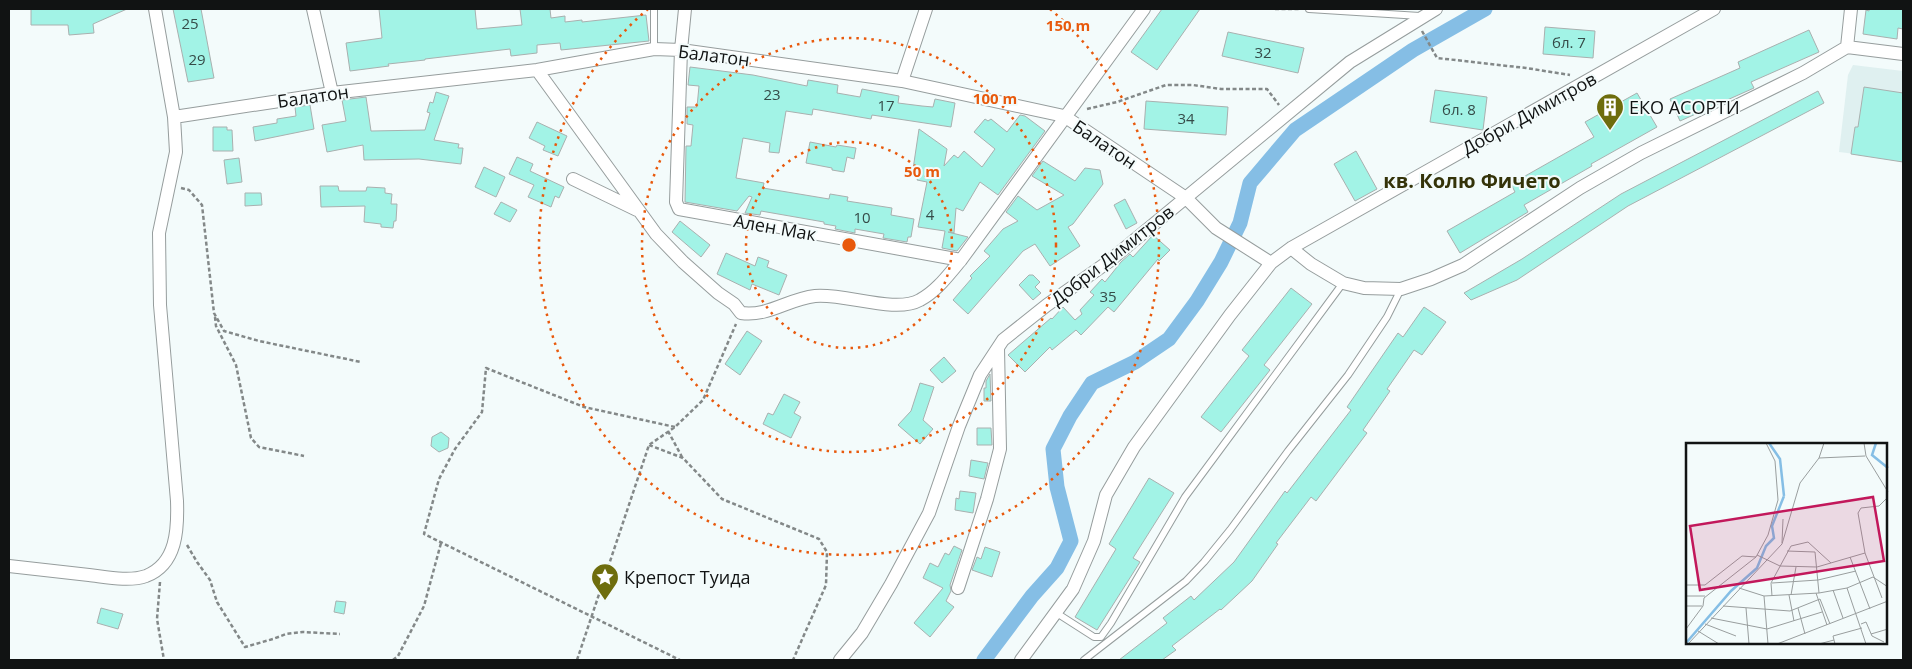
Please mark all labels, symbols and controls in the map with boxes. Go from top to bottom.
house number: 25 [181,13,199,33]
text: 150 m [1046,15,1090,35]
house number: бл. 7 [1552,32,1586,52]
street label: Балатон [677,39,751,71]
house number: 32 [1254,42,1272,62]
house number: 29 [188,49,206,69]
street label: Добри Димитров [1458,66,1600,160]
street label: Балатон [276,79,350,113]
house number: 23 [763,84,781,104]
text: 100 m [973,88,1017,108]
building icon: ЕКО АСОРТИ [1595,92,1625,131]
house number: 17 [877,95,895,115]
place label: ЕКО АСОРТИ [1629,95,1740,119]
house number: бл. 8 [1442,99,1476,119]
house number: 34 [1177,108,1195,128]
street label: Балатон [1068,114,1142,174]
text: 50 m [904,161,940,181]
district label: кв. Колю Фичето [1383,167,1561,194]
street label: Добри Димитров [1045,199,1179,311]
house number: 4 [926,204,935,224]
house number: 10 [853,207,871,227]
street label: Ален Мак [732,208,819,246]
centre of rings [840,236,858,254]
house number: 35 [1099,286,1117,306]
inset map [1686,443,1887,644]
place icon: Крепост Туида [590,562,620,601]
place label: Крепост Туида [624,565,751,589]

